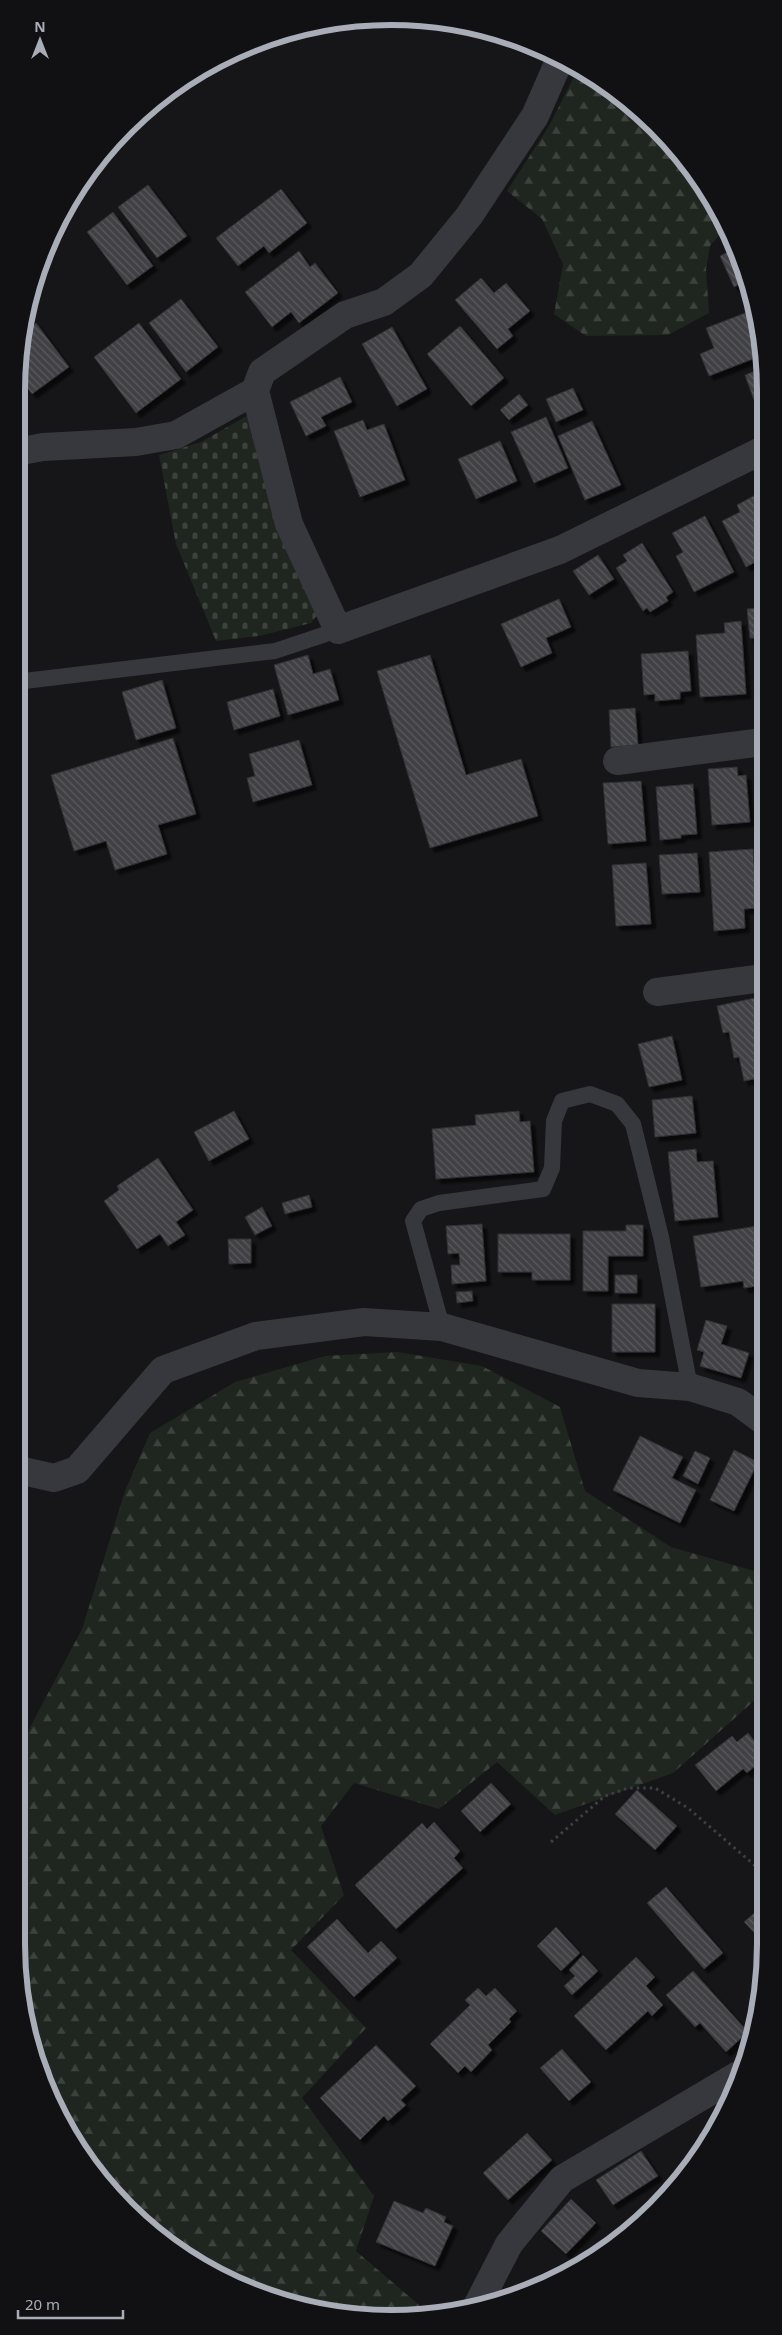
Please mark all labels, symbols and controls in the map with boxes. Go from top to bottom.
north arrow [15,15,65,65]
text: N [34,17,46,36]
scale bar [18,2288,122,2320]
text: 20 m [25,2294,60,2314]

